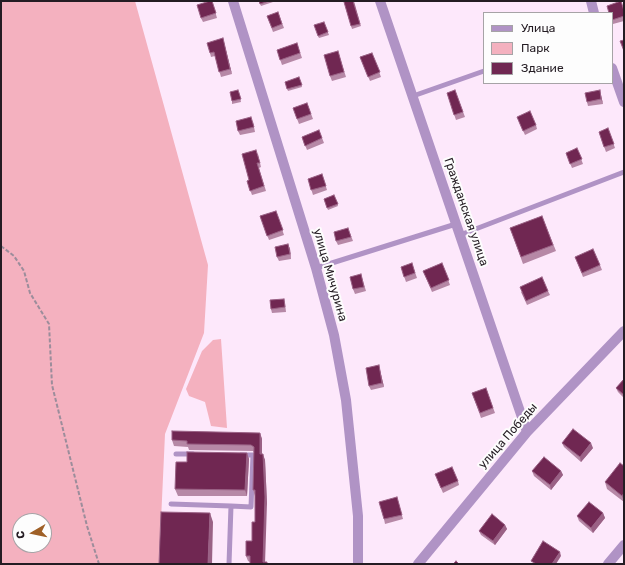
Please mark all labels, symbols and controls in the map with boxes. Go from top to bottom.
legend [483,12,613,84]
text: Улица [521,21,555,35]
text: Парк [521,41,550,55]
text: Здание [521,61,564,75]
street label: Гражданская улица [441,156,491,268]
street label: улица Мичурина [310,227,350,323]
street label: улица Победы [476,400,540,472]
north arrow [12,513,52,553]
text: С [14,530,28,540]

